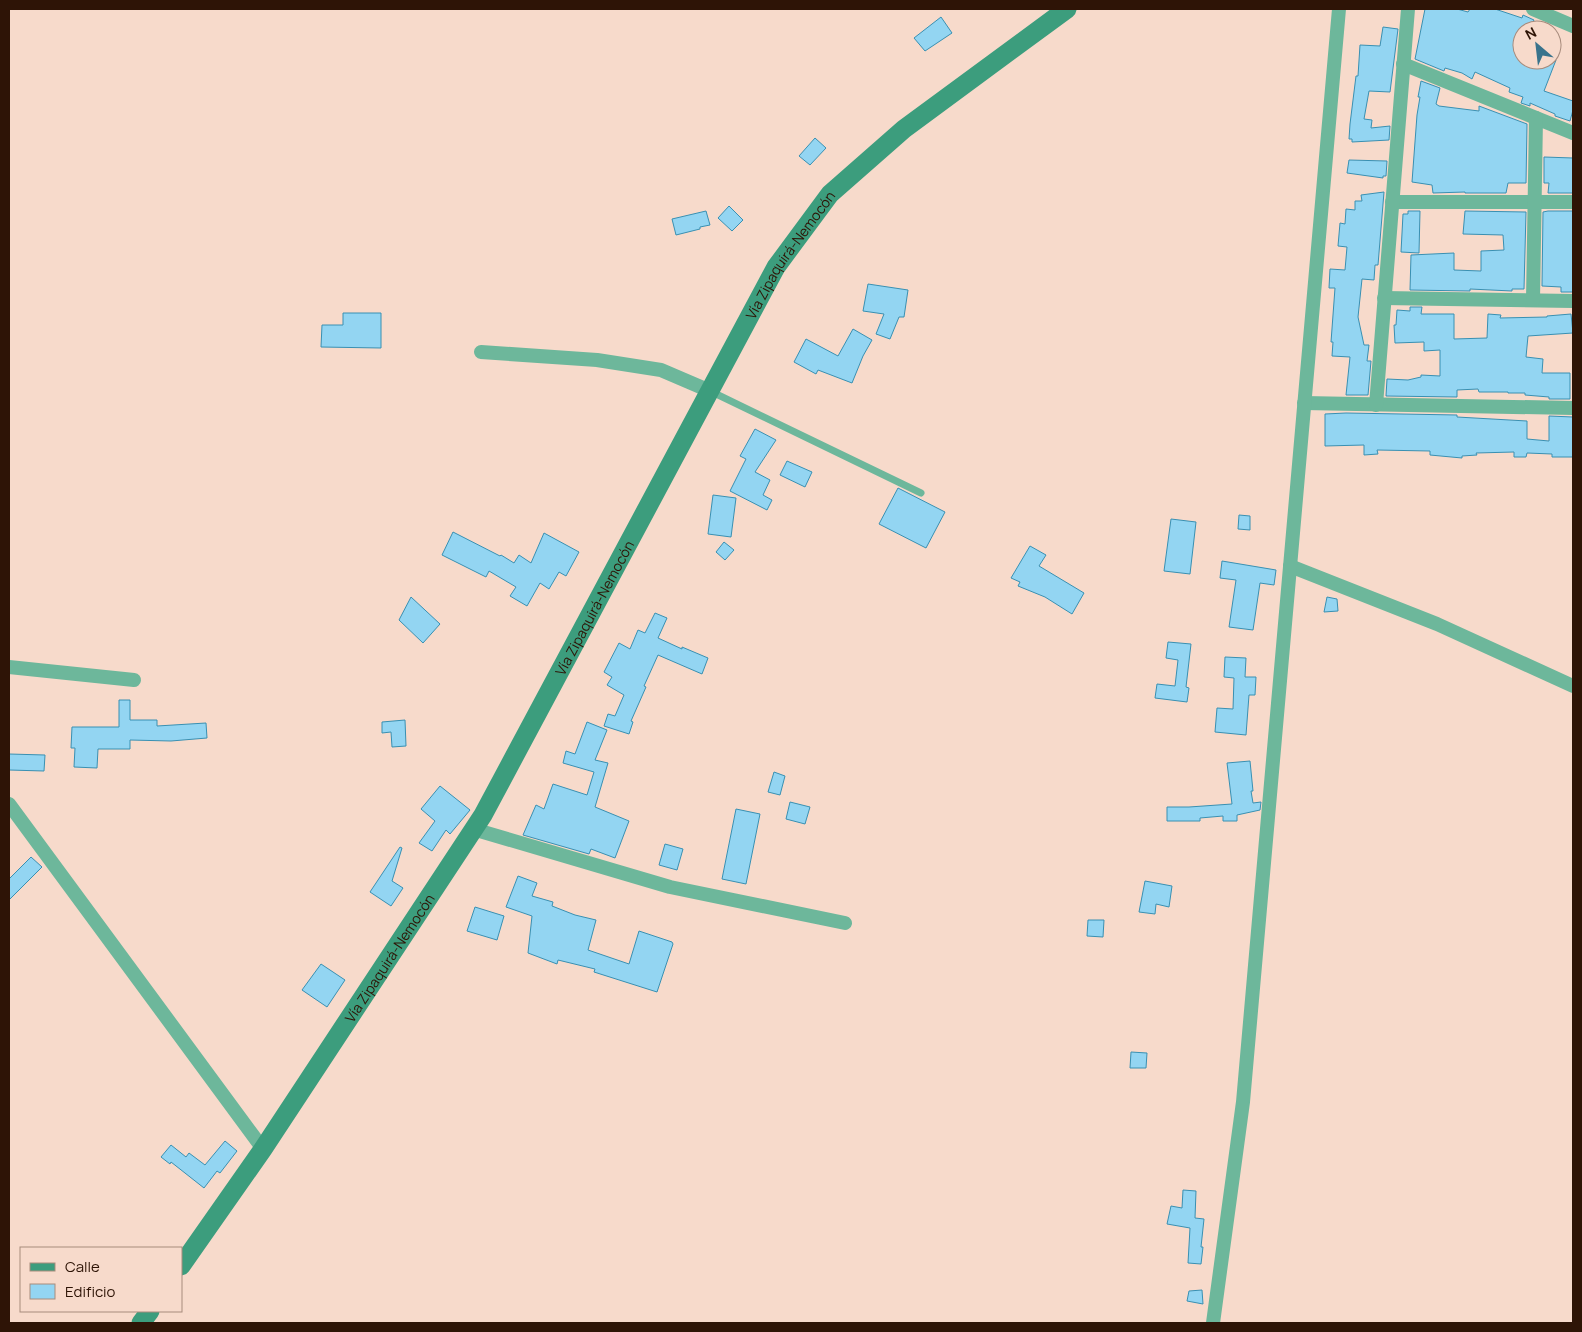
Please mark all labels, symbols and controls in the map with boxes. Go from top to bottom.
north arrow [1512,20,1562,70]
text: N [1522,22,1540,44]
street label: Vía Zipaquirá-Nemocón [741,187,839,322]
street label: Vía Zipaquirá-Nemocón [550,537,638,678]
street label: Vía Zipaquirá-Nemocón [340,890,438,1026]
legend [20,1247,182,1312]
text: Calle [65,1256,100,1277]
text: Edificio [65,1281,116,1302]

